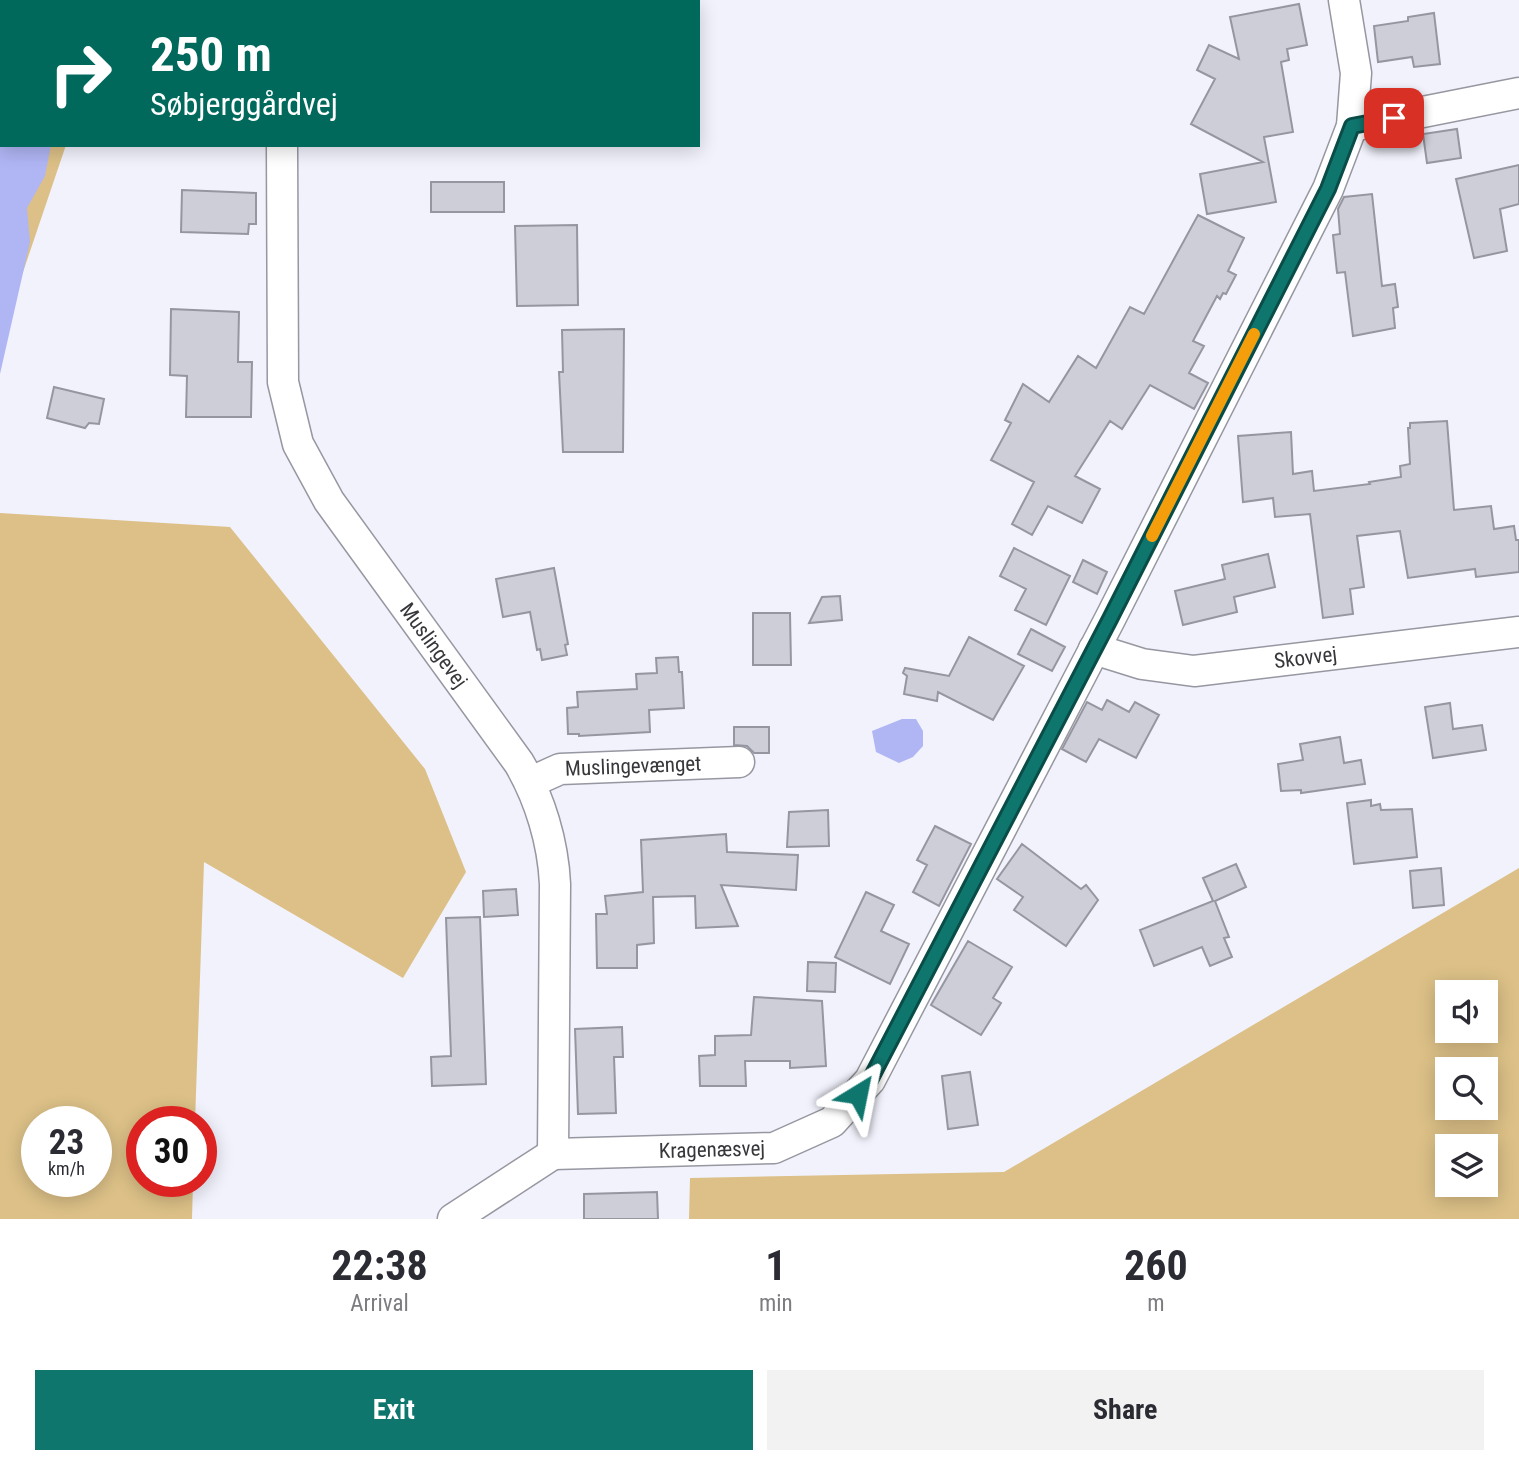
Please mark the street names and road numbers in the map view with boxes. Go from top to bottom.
street label: Muslingevej [395,598,472,692]
street label: Skovvej [1273,642,1338,673]
street label: Muslingevænget [565,751,702,781]
street label: Kragenæsvej [659,1136,765,1163]

